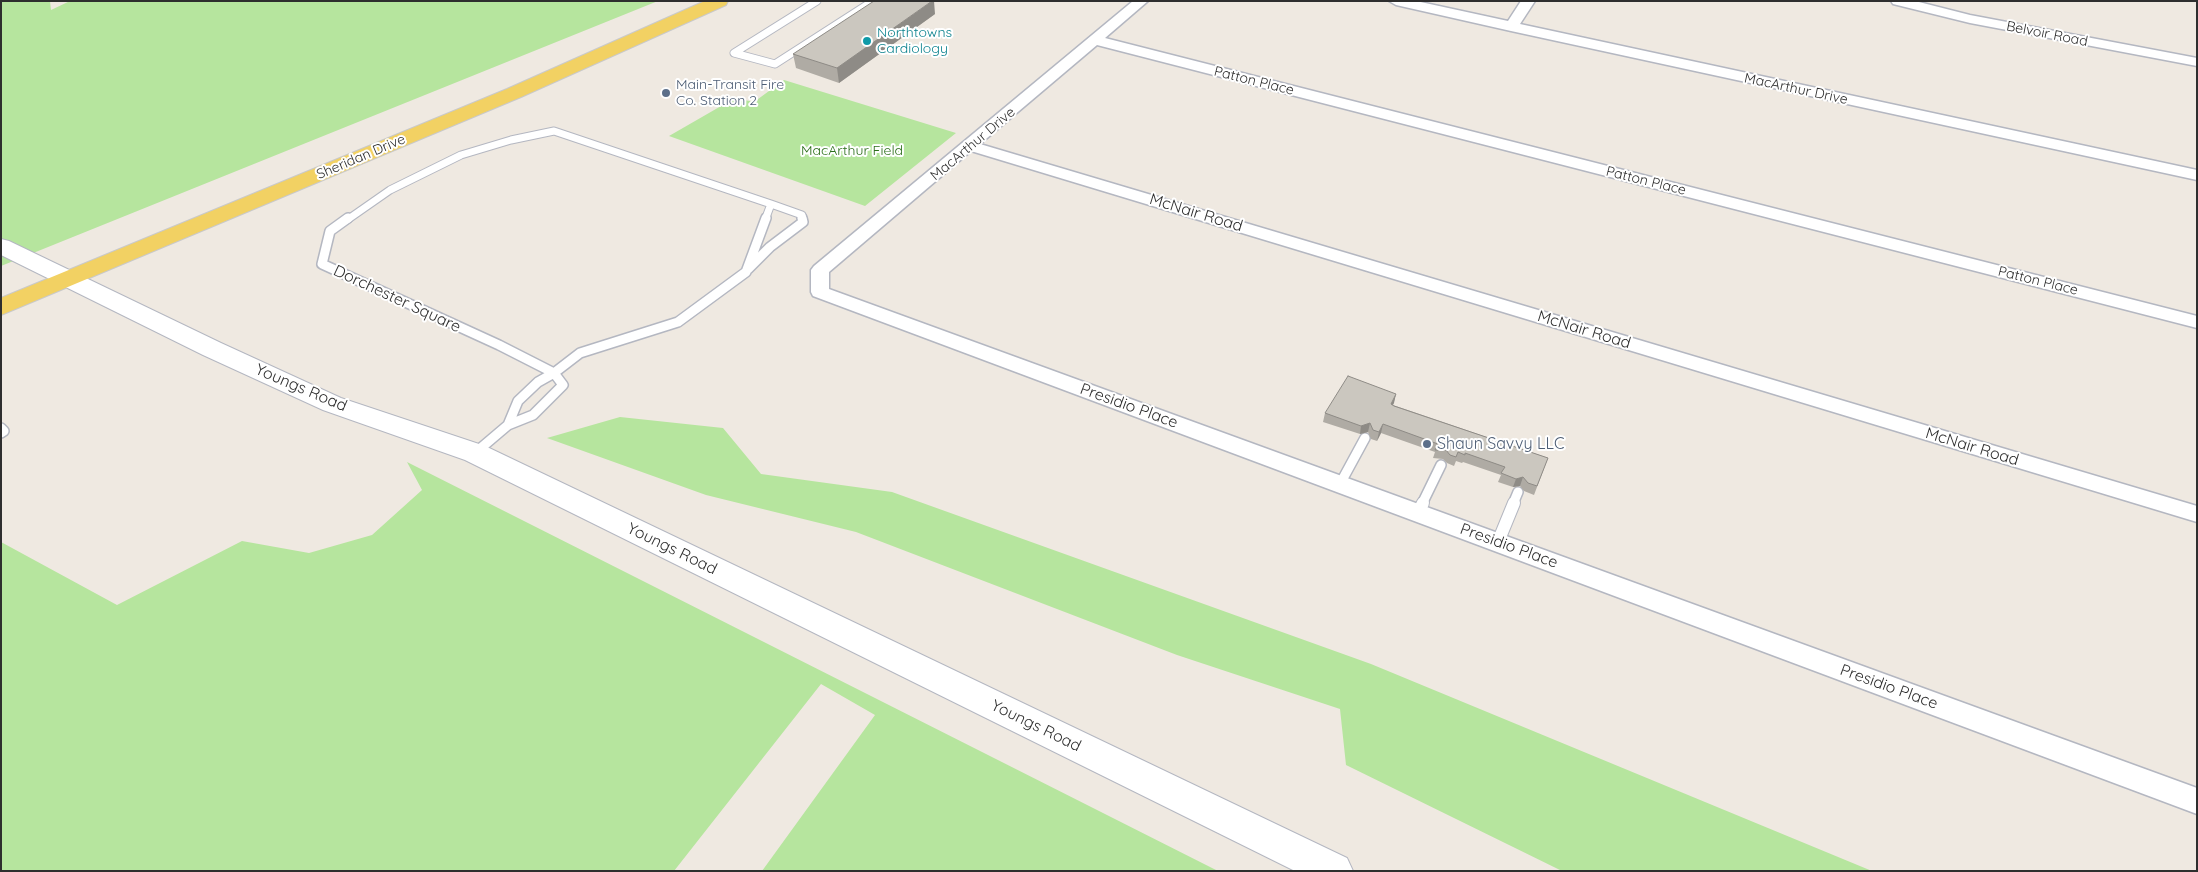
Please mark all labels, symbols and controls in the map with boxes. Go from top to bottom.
street label: Belvoir Road [2005,18,2089,50]
place label: Northtowns Cardiology [877,25,952,58]
marker: Northtowns Cardiology [861,35,873,47]
street label: Patton Place [1212,63,1296,99]
street label: MacArthur Drive [1743,70,1849,108]
place label: Main-Transit Fire Co. Station 2 [676,77,784,110]
marker: Main-Transit Fire Co. Station 2 [660,87,672,99]
street label: MacArthur Drive [927,104,1019,184]
street label: Sheridan Drive [314,131,408,183]
park label: MacArthur Field [801,143,903,159]
street label: Patton Place [1604,163,1688,199]
street label: McNair Road [1147,190,1245,236]
street label: Dorchester Square [330,261,464,337]
street label: Patton Place [1996,263,2080,299]
street label: McNair Road [1535,307,1633,353]
street label: Youngs Road [252,360,350,416]
street label: Presidio Place [1077,379,1181,433]
street label: McNair Road [1923,424,2021,470]
place label: Shaun Savvy LLC [1437,434,1564,454]
marker: Shaun Savvy LLC [1421,438,1433,450]
street label: Youngs Road [624,519,720,579]
street label: Presidio Place [1457,519,1561,573]
street label: Presidio Place [1837,660,1941,714]
street label: Youngs Road [988,696,1084,756]

